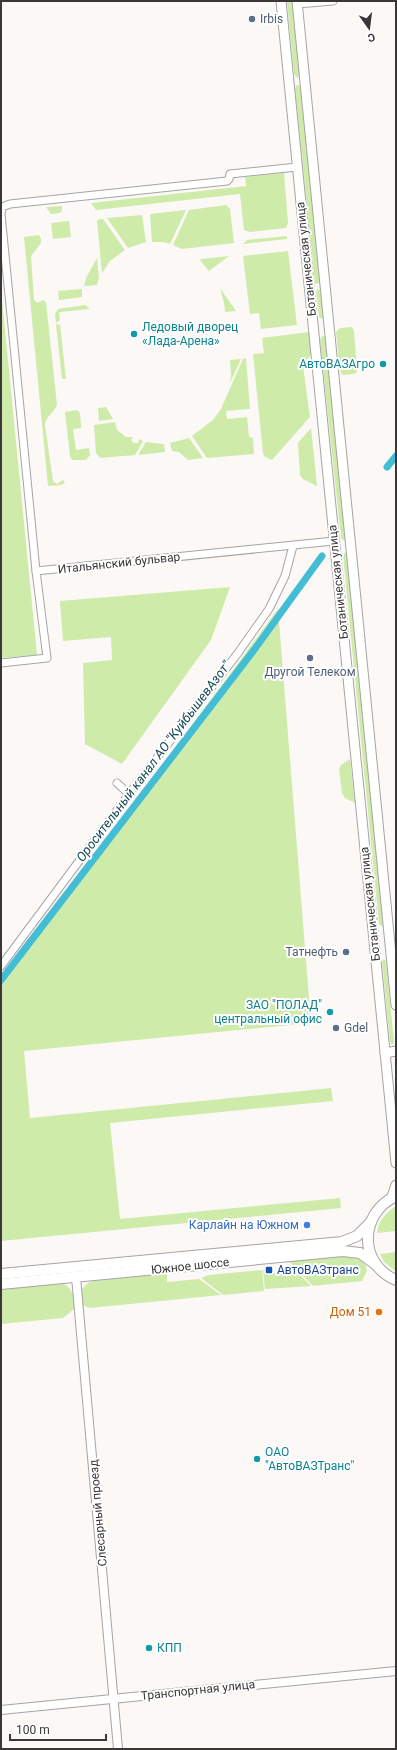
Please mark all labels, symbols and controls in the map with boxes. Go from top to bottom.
north arrow [349,8,389,48]
place label: Irbis [260,12,283,26]
marker: Irbis [247,14,257,24]
text: С [366,30,376,44]
street label: Ботаническая улица [293,201,319,317]
place label: Ледовый дворец «Лада-Арена» [142,320,238,348]
marker: Ледовый дворец «Лада-Арена» [129,329,139,339]
place label: АвтоВАЗАгро [299,357,375,371]
marker: АвтоВАЗАгро [378,359,388,369]
street label: Ботаническая улица [325,524,351,640]
street label: Итальянский бульвар [57,550,181,576]
marker: Другой Телеком [305,653,315,663]
water label: Оросительный канал АО "КуйбышевАзот" [73,657,234,864]
place label: Другой Телеком [264,665,356,679]
street label: Ботаническая улица [357,846,383,962]
place label: Татнефть [285,945,338,959]
marker: Татнефть [341,947,351,957]
place label: ЗАО "ПОЛАД" центральный офис [214,998,322,1026]
marker: ЗАО "ПОЛАД" центральный офис [325,1007,335,1017]
place label: Gdel [344,1021,368,1035]
marker: Gdel [331,1023,341,1033]
place label: Карлайн на Южном [189,1218,299,1232]
marker: Карлайн на Южном [302,1220,312,1230]
street label: Южное шоссе [150,1255,230,1277]
place label: АвтоВАЗтранс [277,1263,359,1277]
marker: АвтоВАЗтранс [264,1265,274,1275]
place label: Дом 51 [330,1305,371,1319]
marker: Дом 51 [374,1307,384,1317]
place label: ОАО "АвтоВАЗТранс" [265,1445,354,1473]
marker: ОАО "АвтоВАЗТранс" [252,1454,262,1464]
street label: Слесарный проезд [86,1459,110,1567]
place label: КПП [157,1641,182,1655]
marker: КПП [144,1643,154,1653]
street label: Транспортная улица [140,1677,256,1703]
scale bar [10,1716,106,1742]
text: 100 m [16,1723,50,1737]

